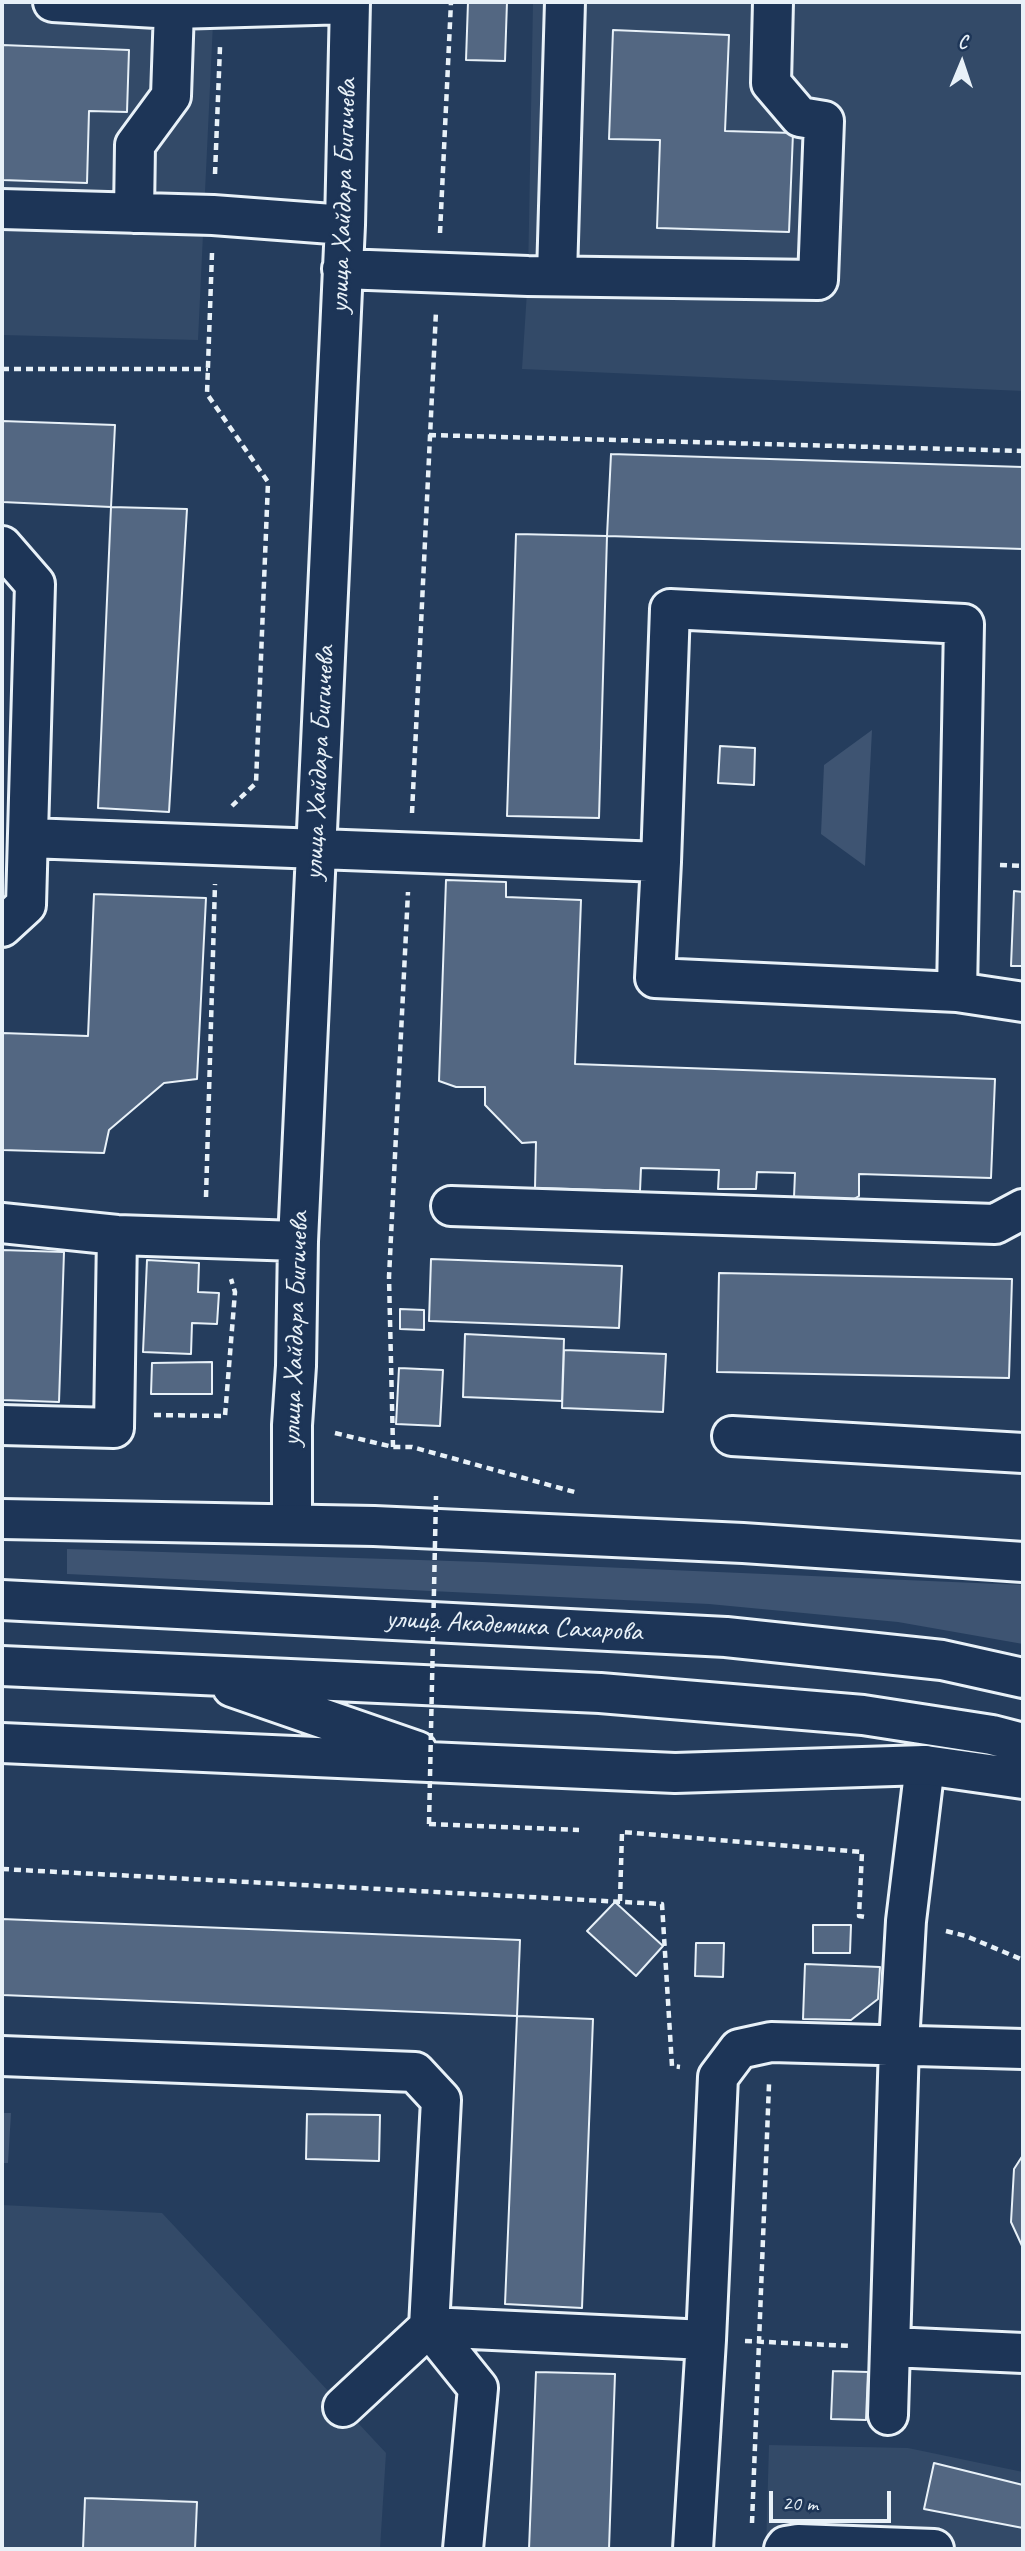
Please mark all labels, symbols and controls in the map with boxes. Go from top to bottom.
north arrow [927,28,997,98]
text: С [958,30,968,54]
street label: улица Хайдара Бигичева [323,78,365,314]
street label: улица Хайдара Бигичева [297,645,343,881]
street label: улица Хайдара Бигичева [275,1211,317,1447]
street label: улица Академика Сахарова [385,1603,643,1649]
scale bar [773,2478,895,2522]
text: 20 m [782,2490,818,2516]

